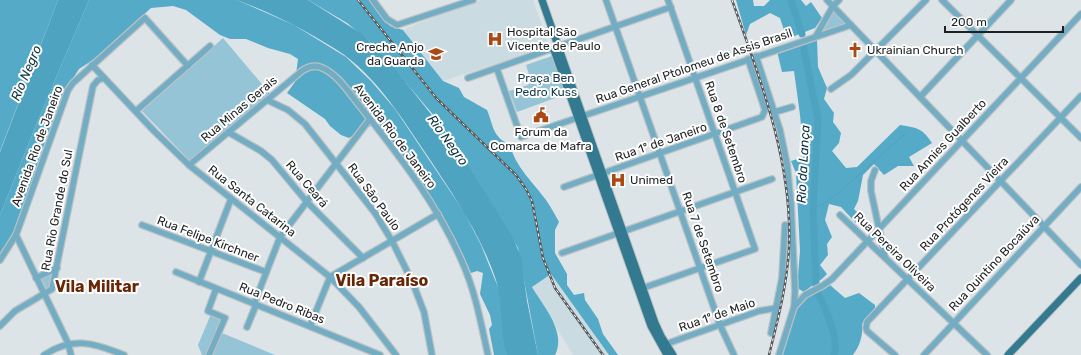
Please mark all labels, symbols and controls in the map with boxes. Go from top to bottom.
scale bar [945,8,1063,34]
text: 200 m [951,15,987,29]
place label: Hospital São Vicente de Paulo [507,25,601,53]
street label: Rua General Ptolomeu de Assis Brasil [594,26,794,106]
hospital icon: Hospital São Vicente de Paulo [486,30,504,48]
place label: Creche Anjo da Guarda [356,40,424,68]
church icon: Ukrainian Church [846,41,864,59]
water label: Rio Negro [8,43,45,103]
place label: Ukrainian Church [867,43,964,57]
school or university icon: Creche Anjo da Guarda [427,45,445,63]
park label: Praça Ben Pedro Kuss [515,71,577,99]
street label: Rua Minas Gerais [198,73,280,145]
street label: Rua 8 de Setembro [702,79,750,185]
street label: Avenida Rio de Janeiro [351,81,439,191]
street label: Avenida Rio de Janeiro [9,84,65,208]
street label: Rua Annies Gualberto [897,96,989,194]
public building icon: Fórum da Comarca de Mafra [532,106,550,124]
water label: Rio Negro [424,112,471,169]
street label: Rua 1º de Janeiro [613,120,709,164]
water label: Rio da Lança [793,124,813,204]
place label: Fórum da Comarca de Mafra [490,125,592,153]
street label: Rua Rio Grande do Sul [38,148,76,272]
street label: Rua Protógenes Vieira [917,154,1011,254]
street label: Rua Ceará [283,158,331,210]
street label: Rua São Paulo [345,161,403,233]
street label: Rua Santa Catarina [205,162,299,240]
hospital icon: Unimed [609,171,627,189]
place label: Unimed [630,173,673,187]
street label: Rua 7 de Setembro [679,190,727,294]
street label: Rua Pereira Oliveira [851,209,939,295]
street label: Rua Quintino Bocaiúva [946,212,1042,314]
street label: Rua Felipe Kirchner [155,213,261,265]
district label: Vila Paraíso [336,271,429,290]
district label: Vila Militar [55,277,140,296]
street label: Rua Pedro Ribas [237,279,327,327]
street label: Rua 1º de Maio [677,295,757,335]

